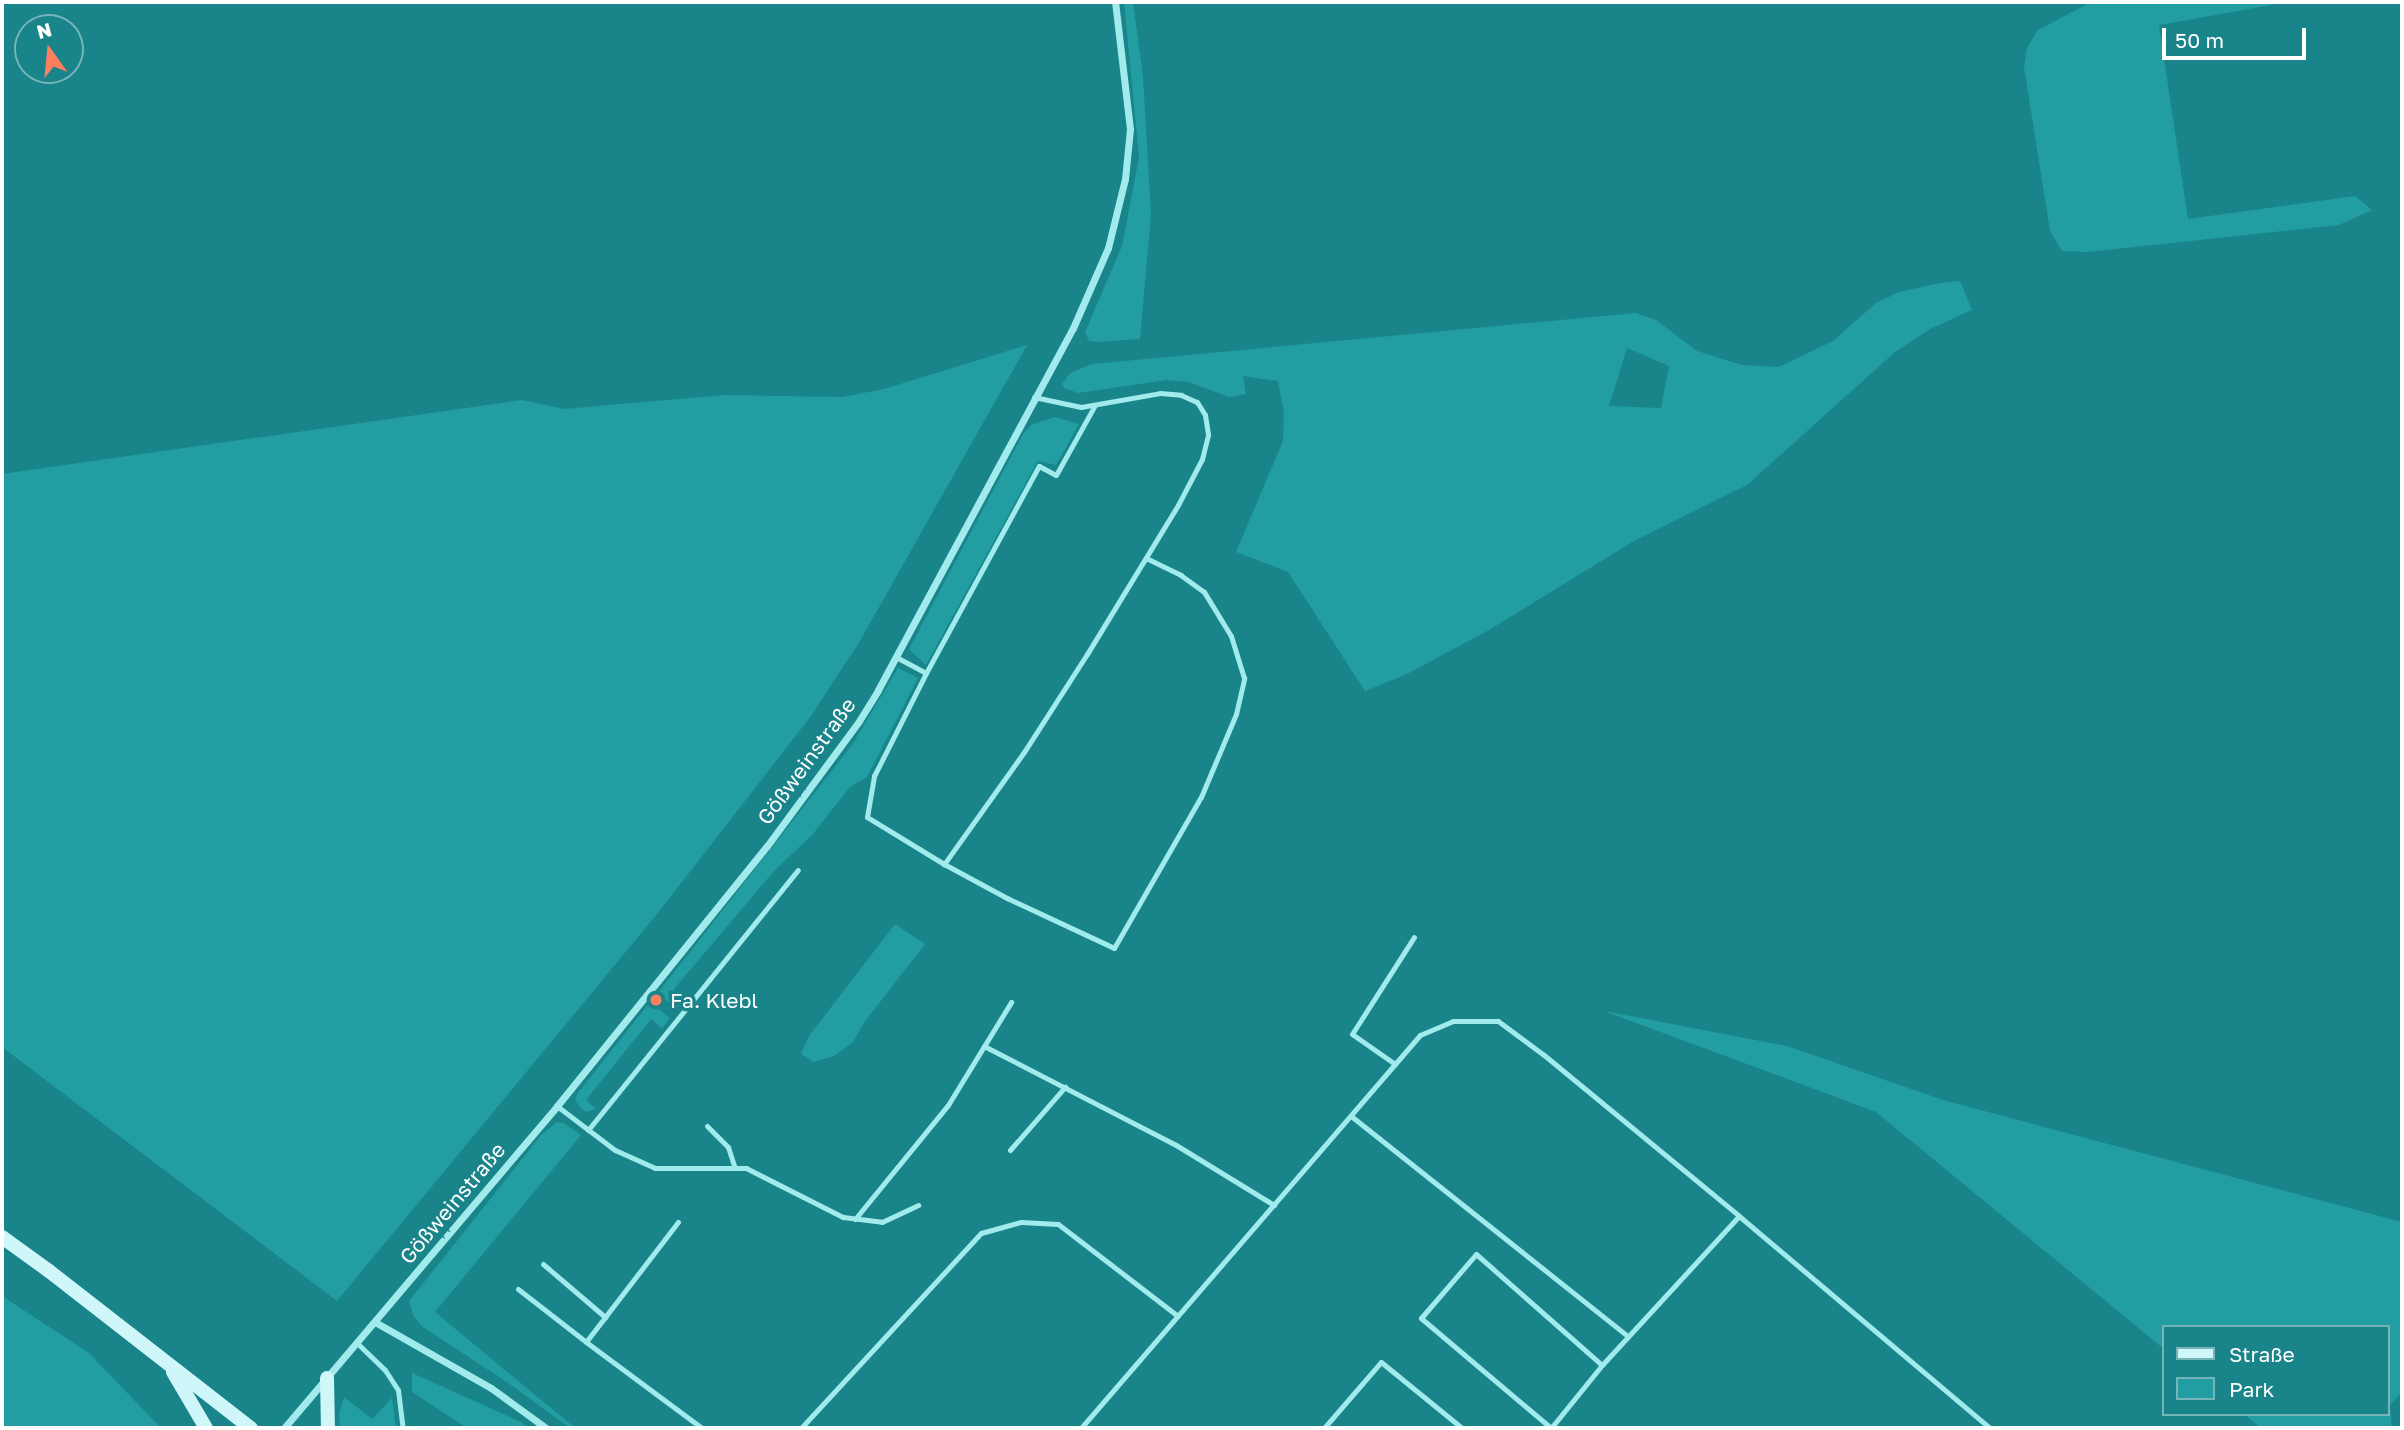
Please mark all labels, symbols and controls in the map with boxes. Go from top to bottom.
north arrow [14,14,84,84]
scale bar [2166,14,2310,58]
text: N [34,17,54,43]
text: 50 m [2175,27,2224,53]
street label: Gößweinstraße [752,693,860,829]
place label: Fa. Klebl [670,987,758,1013]
marker: Fa. Klebl [648,992,664,1008]
street label: Gößweinstraße [394,1137,510,1269]
legend [2162,1325,2390,1416]
text: Straße [2229,1341,2295,1367]
text: Park [2229,1376,2274,1402]

